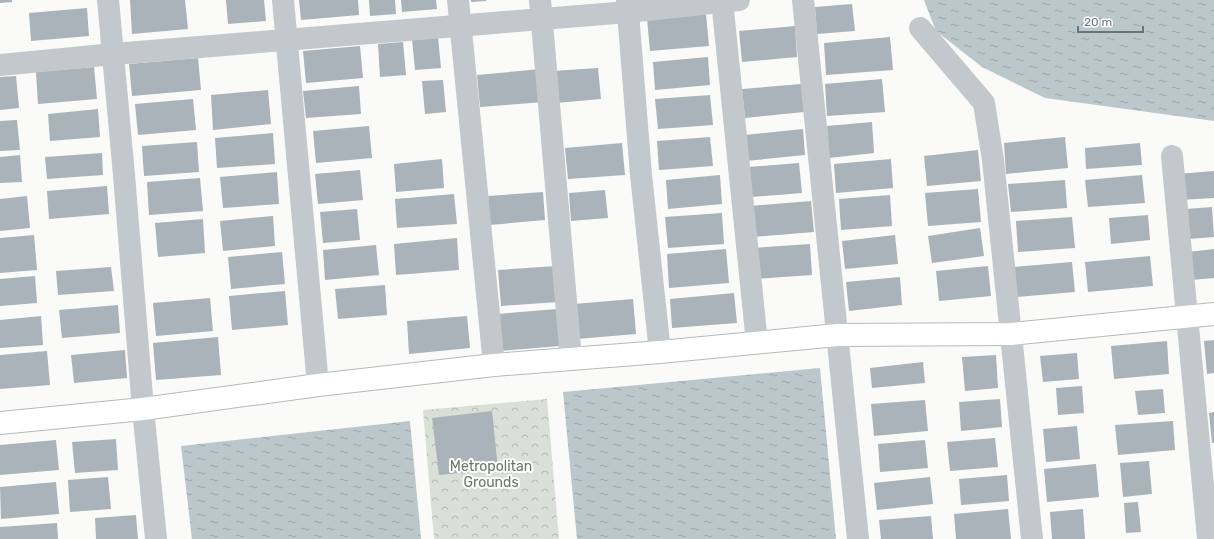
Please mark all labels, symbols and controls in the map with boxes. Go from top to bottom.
scale bar [1078,8,1143,34]
text: 20 m [1084,15,1112,29]
park label: Metropolitan Grounds [450,458,532,491]

